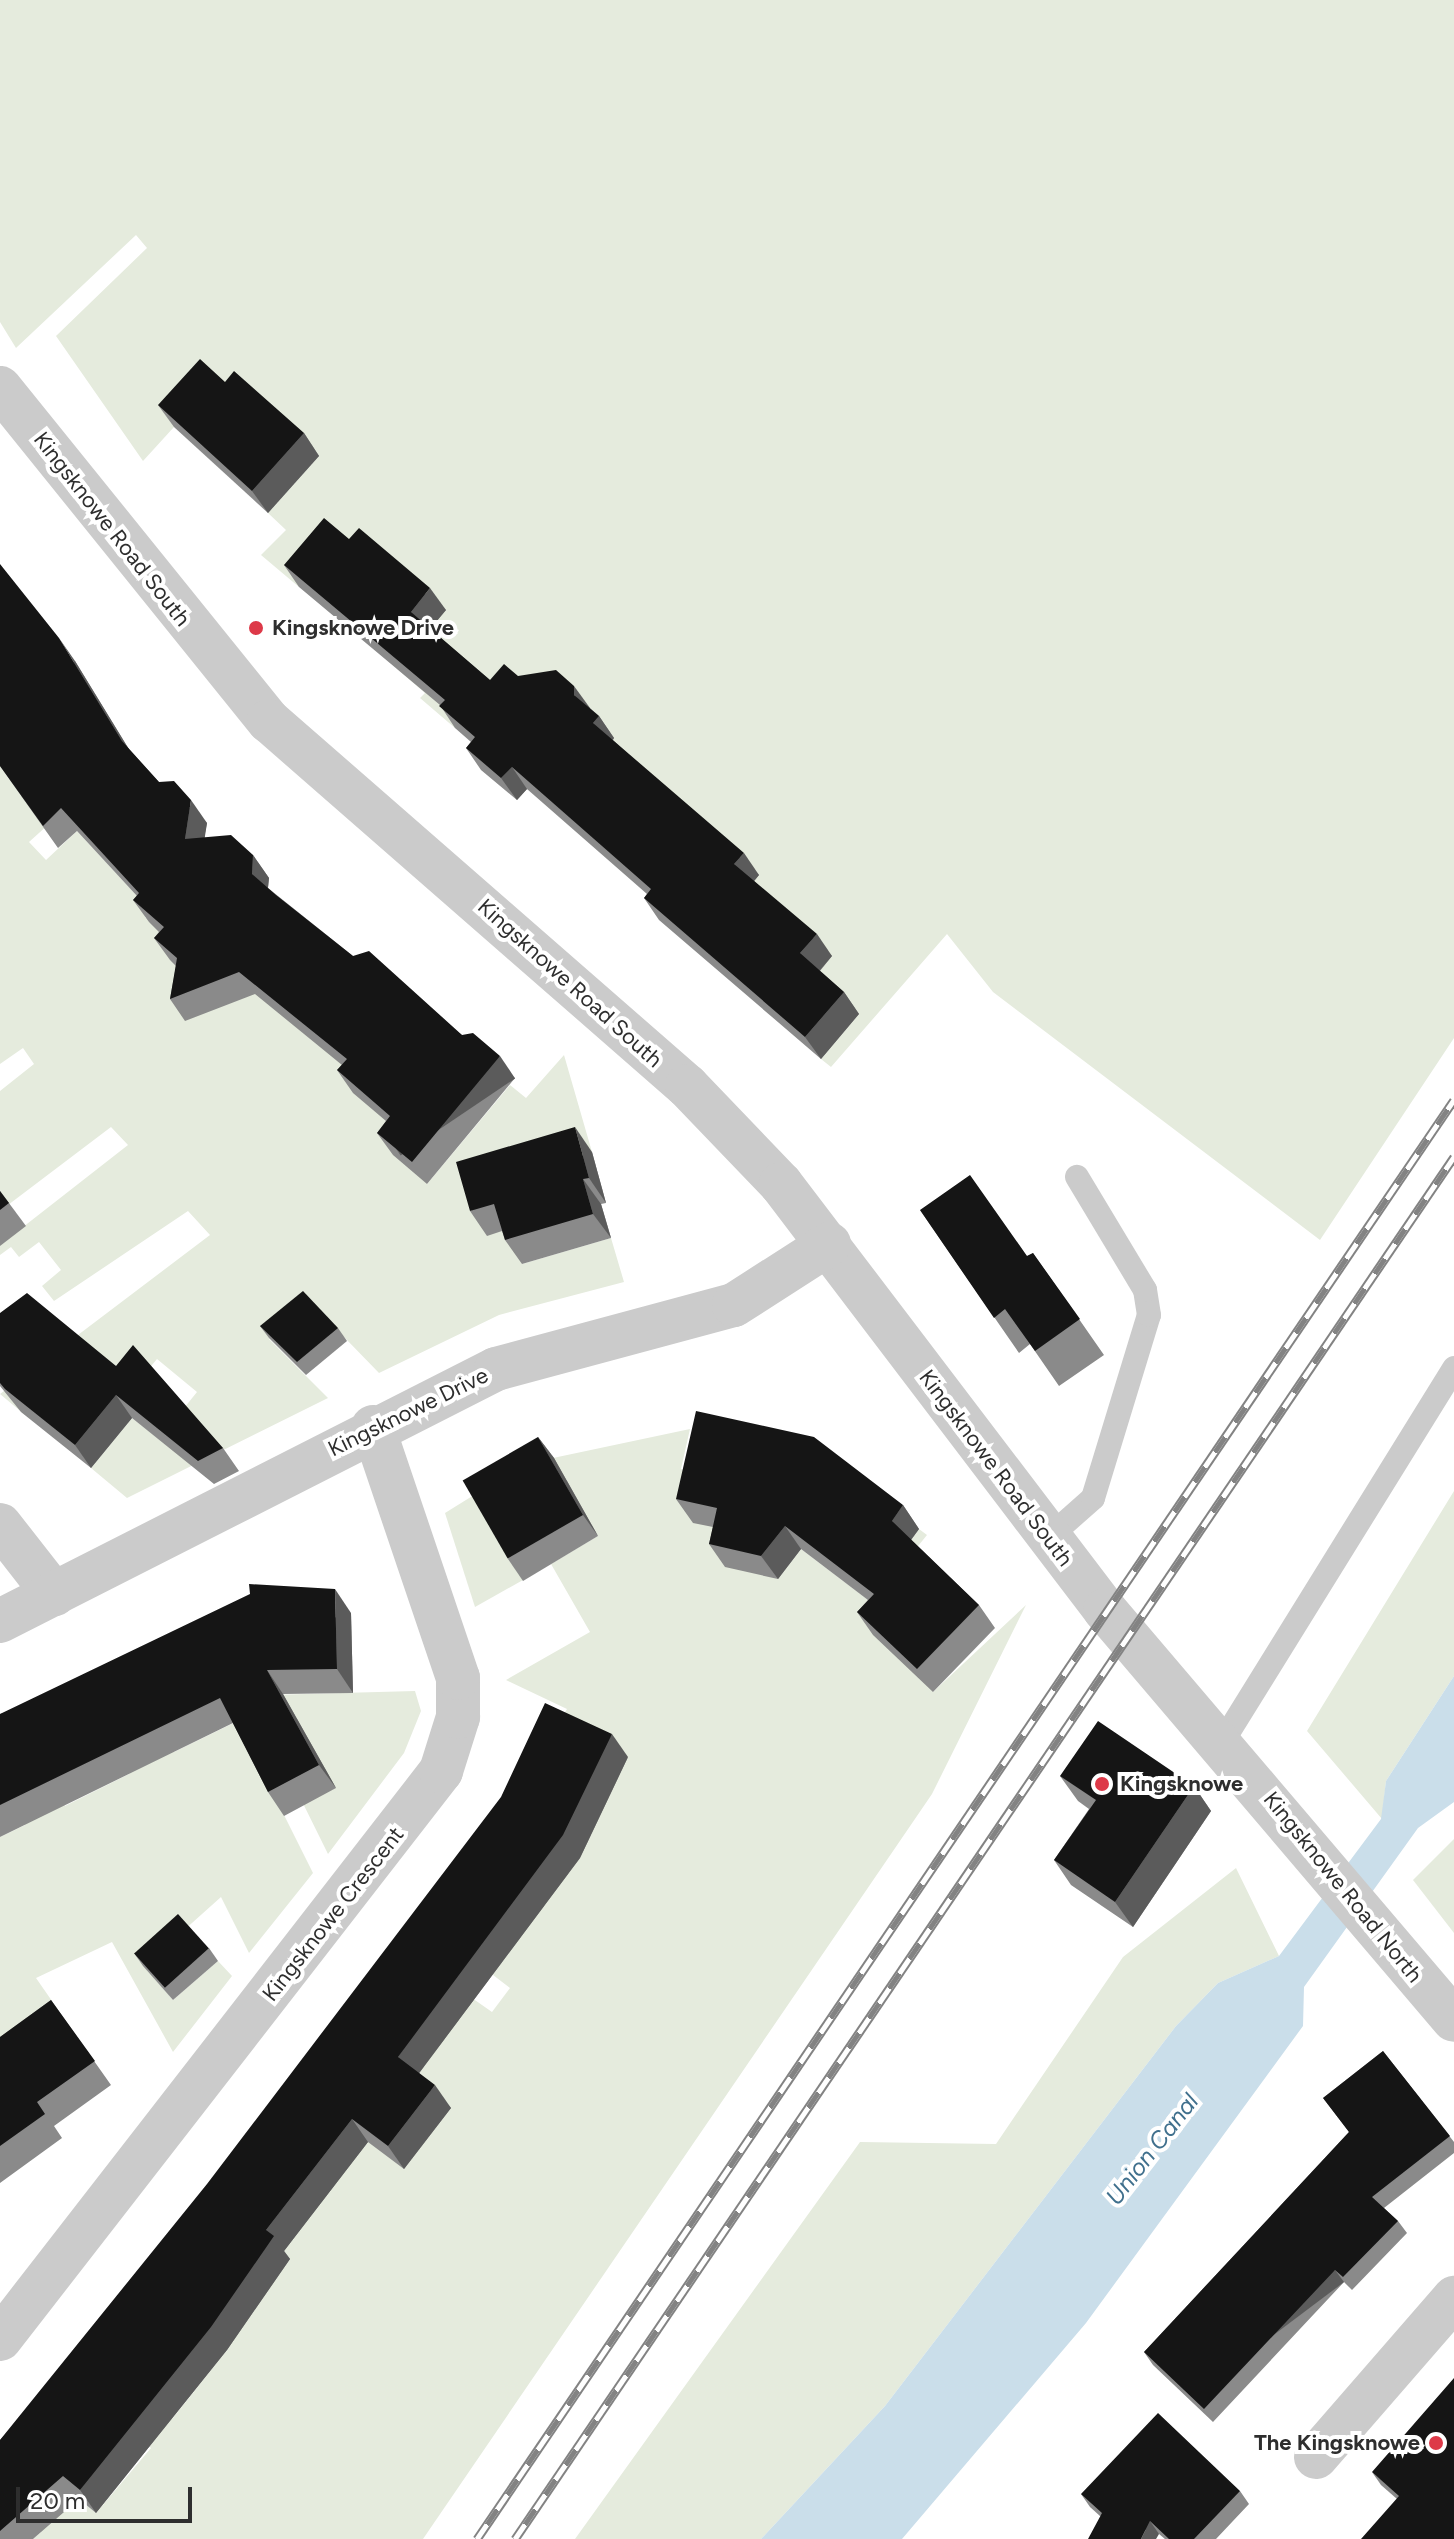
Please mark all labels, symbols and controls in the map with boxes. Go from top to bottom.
street label: Kingsknowe Road South [28,427,196,631]
place label: Kingsknowe Drive [272,615,454,641]
marker: Kingsknowe Drive [247,619,265,637]
street label: Kingsknowe Road South [472,893,668,1073]
street label: Kingsknowe Drive [324,1362,492,1462]
street label: Kingsknowe Road South [914,1365,1078,1571]
place label: Kingsknowe [1120,1771,1243,1797]
marker: Kingsknowe [1091,1773,1113,1795]
street label: Kingsknowe Road North [1258,1786,1428,1988]
street label: Kingsknowe Crescent [257,1822,409,2006]
water label: Union Canal [1100,2088,1204,2210]
place label: The Kingsknowe [1254,2430,1420,2456]
marker: The Kingsknowe [1427,2434,1445,2452]
scale bar [20,2471,196,2521]
text: 20 m [30,2486,85,2515]

